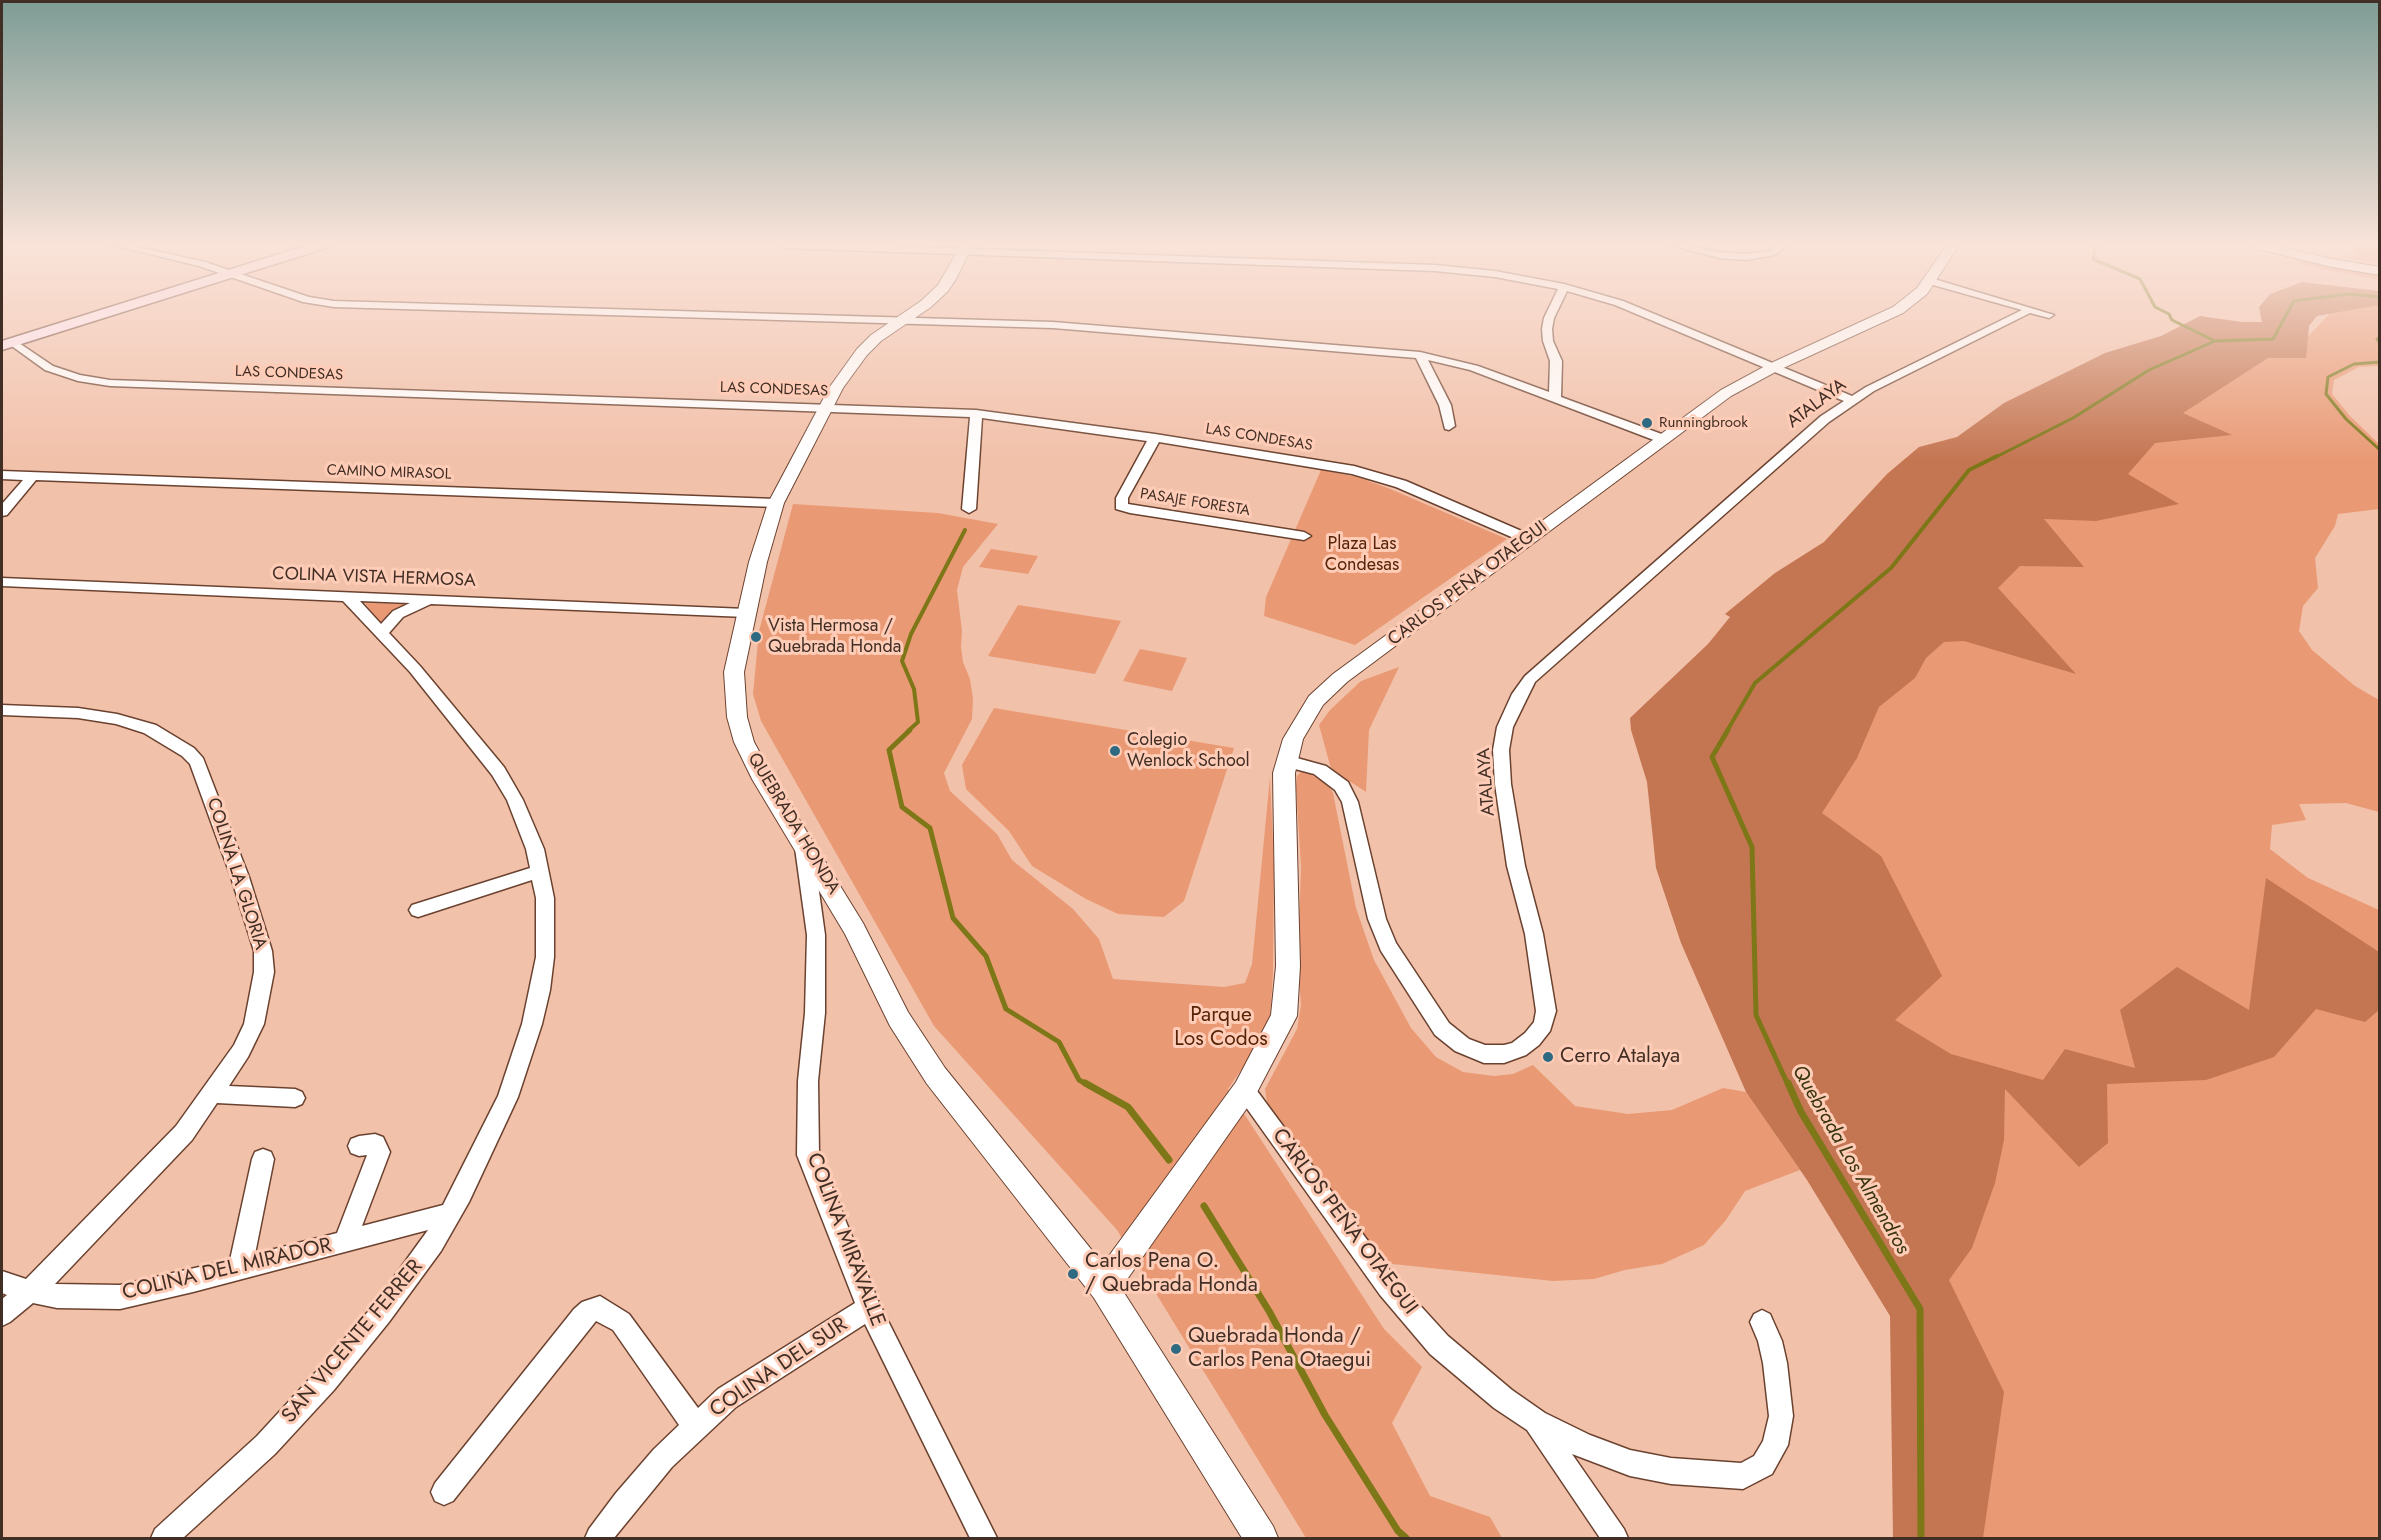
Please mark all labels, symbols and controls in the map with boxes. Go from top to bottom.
street label: LAS CONDESAS [235,363,343,385]
street label: ATALAYA [1783,375,1851,433]
street label: LAS CONDESAS [720,379,828,401]
place label: Runningbrook [1659,414,1748,432]
marker: Runningbrook [1640,416,1654,430]
street label: LAS CONDESAS [1204,421,1314,455]
street label: CAMINO MIRASOL [326,462,452,484]
street label: PASAJE FORESTA [1139,485,1251,521]
street label: CARLOS PEÑA OTAEGUI [1384,517,1552,651]
park label: Plaza Las Condesas [1325,534,1399,576]
street label: COLINA VISTA HERMOSA [272,564,476,592]
place label: Vista Hermosa / Quebrada Honda [768,616,901,658]
marker: Vista Hermosa / Quebrada Honda [749,630,763,644]
place label: Colegio Wenlock School [1127,730,1250,772]
marker: Colegio Wenlock School [1108,744,1122,758]
street label: ATALAYA [1474,747,1500,817]
street label: QUEBRADA HONDA [742,749,844,899]
street label: COLINA LA GLORIA [201,795,271,953]
park label: Parque Los Codos [1174,1003,1268,1053]
place label: Cerro Atalaya [1560,1044,1680,1070]
marker: Cerro Atalaya [1541,1050,1555,1064]
water label: Quebrada Los Almendros [1786,1061,1914,1259]
street label: CARLOS PEÑA OTAEGUI [1266,1124,1422,1320]
street label: COLINA MIRAVALLE [800,1150,890,1330]
street label: COLINA DEL MIRADOR [120,1234,334,1306]
place label: Carlos Pena O. / Quebrada Honda [1085,1249,1258,1299]
street label: SAN VICENTE FERRER [277,1255,429,1429]
marker: Carlos Pena O. / Quebrada Honda [1066,1267,1080,1281]
street label: COLINA DEL SUR [706,1313,852,1423]
place label: Quebrada Honda / Carlos Pena Otaegui [1188,1324,1371,1374]
marker: Quebrada Honda / Carlos Pena Otaegui [1169,1342,1183,1356]

